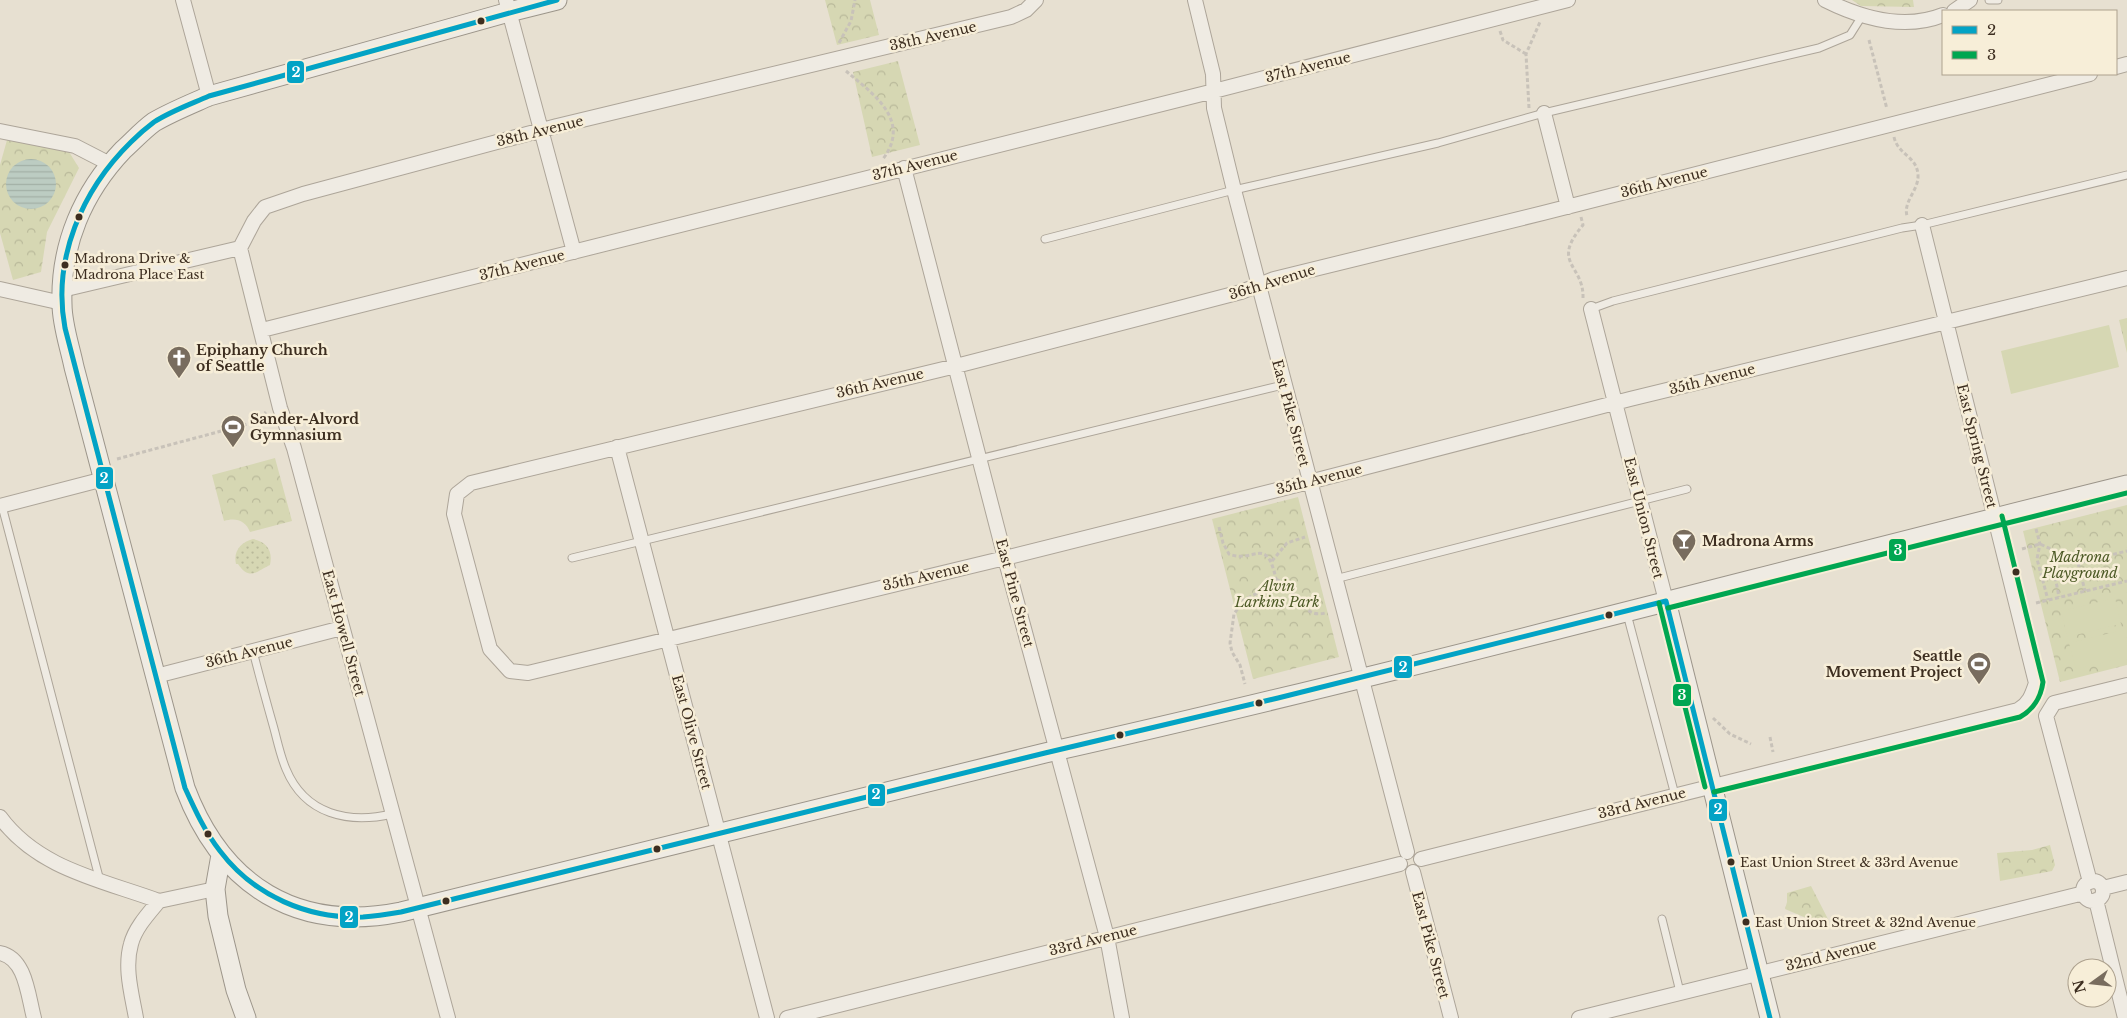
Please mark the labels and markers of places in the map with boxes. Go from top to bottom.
unlabelled marker [476,16,486,26]
unlabelled marker [74,212,84,222]
place label: Madrona Drive & Madrona Place East [74,250,205,283]
marker: Madrona Drive & Madrona Place East [60,260,70,270]
place label: Epiphany Church of Seattle [196,341,328,375]
church icon: Epiphany Church of Seattle [166,345,192,379]
place label: Sander-Alvord Gymnasium [250,410,359,444]
sports icon: Sander-Alvord Gymnasium [220,414,246,448]
bar icon: Madrona Arms [1671,528,1697,562]
place label: Madrona Arms [1702,532,1814,550]
unlabelled marker [2011,567,2021,577]
unlabelled marker [1604,610,1614,620]
place label: Seattle Movement Project [1826,647,1963,681]
sports icon: Seattle Movement Project [1966,651,1992,685]
unlabelled marker [1254,698,1264,708]
unlabelled marker [1115,730,1125,740]
unlabelled marker [203,829,213,839]
unlabelled marker [652,844,662,854]
place label: East Union Street & 33rd Avenue [1740,854,1958,871]
marker: East Union Street & 33rd Avenue [1726,857,1736,867]
unlabelled marker [441,896,451,906]
place label: East Union Street & 32nd Avenue [1755,914,1976,931]
marker: East Union Street & 32nd Avenue [1741,917,1751,927]

